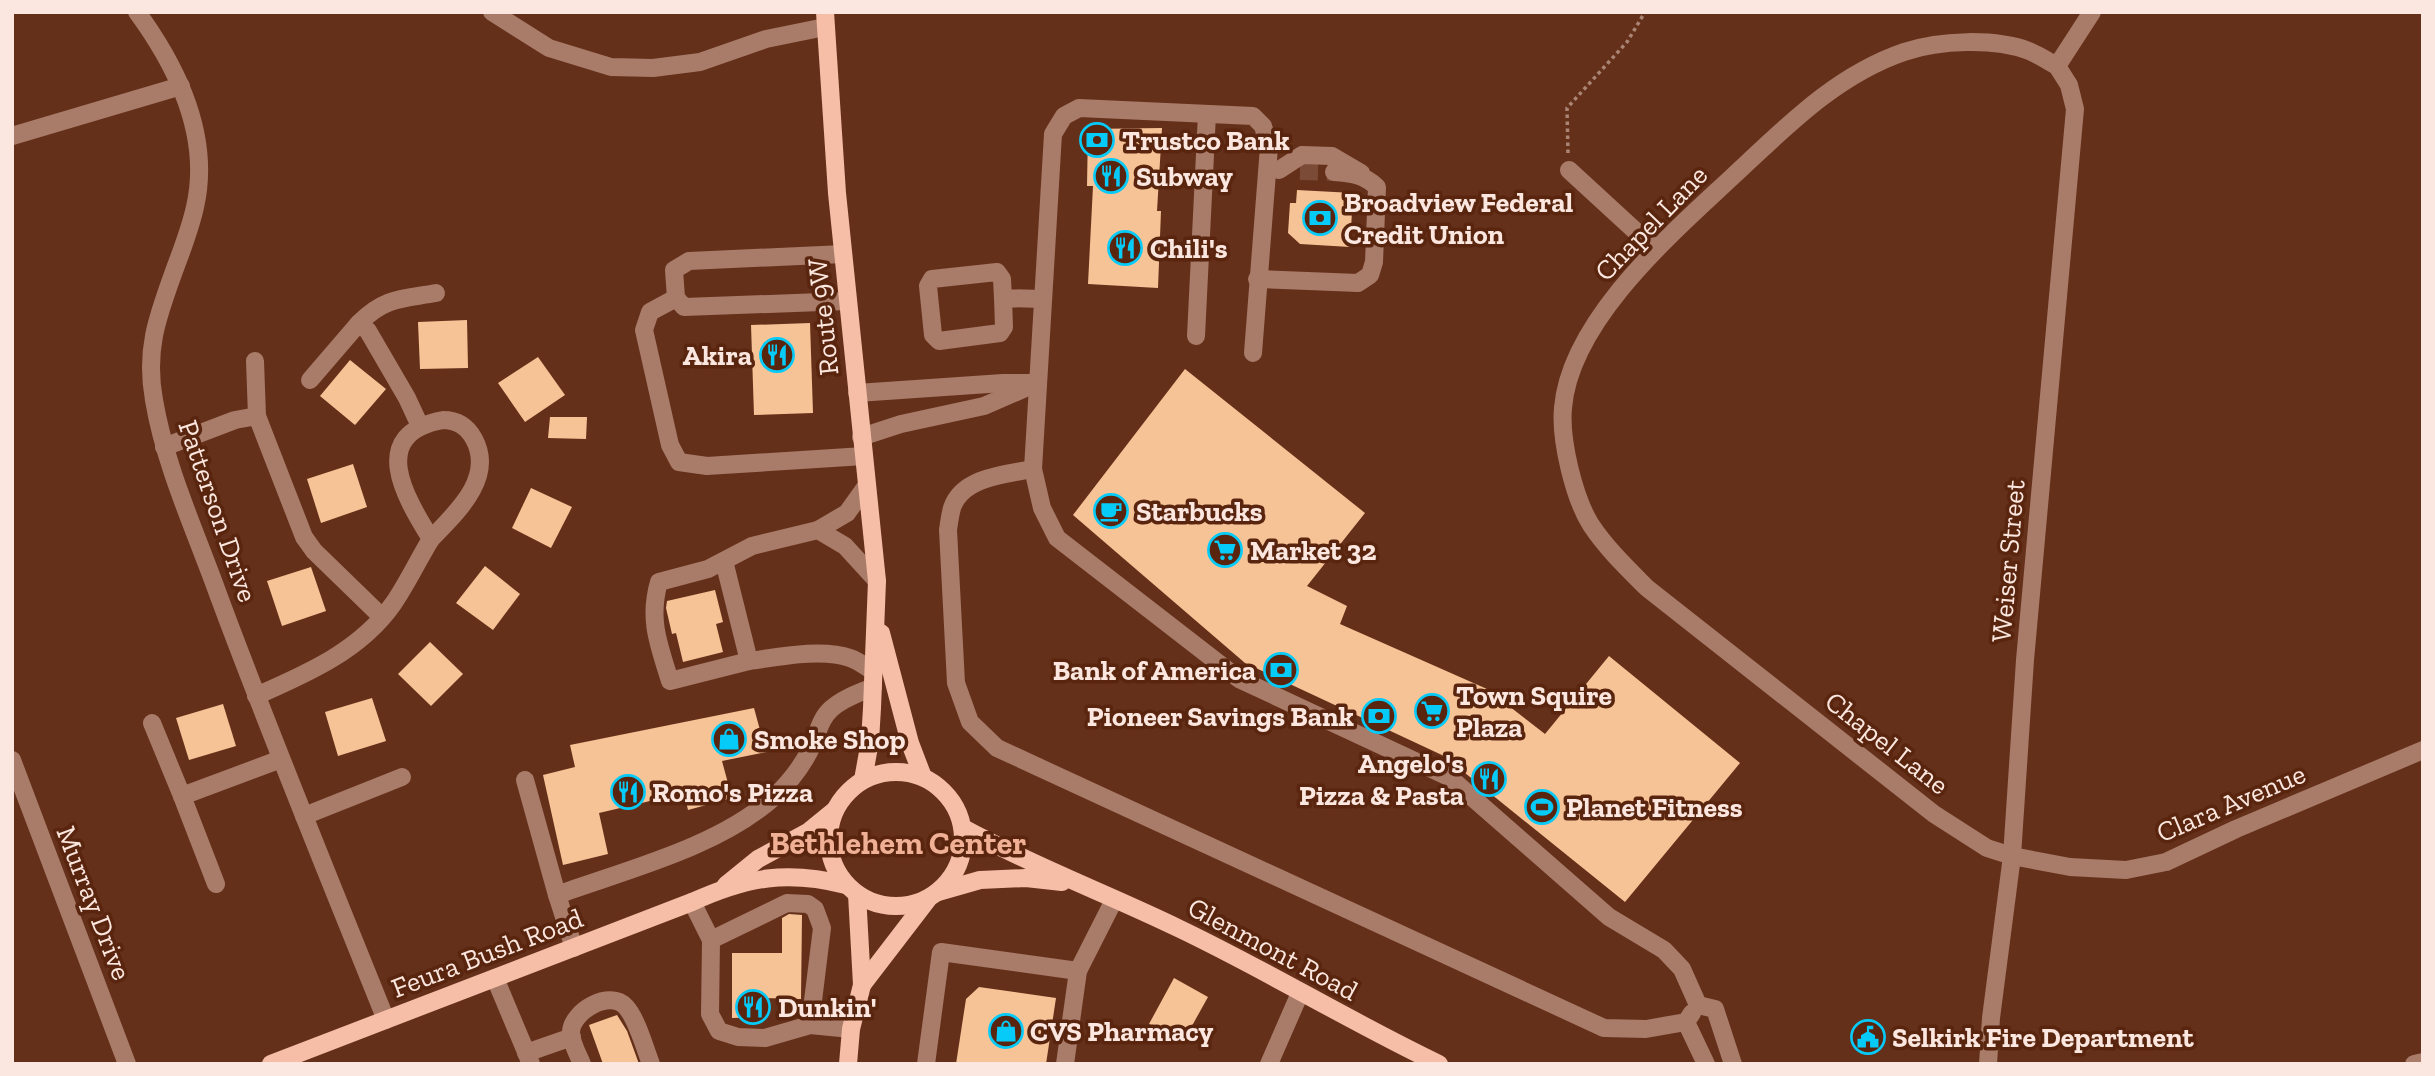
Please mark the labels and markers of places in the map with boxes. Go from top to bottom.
bank icon: Trustco Bank [1078,121,1116,159]
place label: Trustco Bank [1122,124,1290,157]
restaurant icon: Subway [1092,157,1130,195]
place label: Subway [1136,160,1233,193]
place label: Broadview Federal Credit Union [1344,186,1573,251]
bank icon: Broadview Federal Credit Union [1301,199,1339,237]
restaurant icon: Chili's [1106,229,1144,267]
place label: Chili's [1150,232,1228,265]
restaurant icon: Akira [758,336,796,374]
place label: Akira [682,339,752,372]
cafe icon: Starbucks [1092,492,1130,530]
place label: Starbucks [1136,495,1263,528]
supermarket icon: Market 32 [1206,531,1244,569]
place label: Market 32 [1250,534,1377,567]
bank icon: Bank of America [1262,651,1300,689]
place label: Bank of America [1053,654,1256,687]
place label: Town Squire Plaza [1456,679,1612,744]
supermarket icon: Town Squire Plaza [1413,692,1451,730]
bank icon: Pioneer Savings Bank [1360,697,1398,735]
place label: Pioneer Savings Bank [1087,700,1355,733]
shop icon: Smoke Shop [710,720,748,758]
place label: Smoke Shop [754,723,905,756]
place label: Angelo's Pizza & Pasta [1299,747,1464,812]
restaurant icon: Angelo's Pizza & Pasta [1470,760,1508,798]
restaurant icon: Romo's Pizza [609,773,647,811]
place label: Romo's Pizza [652,776,813,809]
sports icon: Planet Fitness [1523,788,1561,826]
place label: Planet Fitness [1566,791,1743,824]
restaurant icon: Dunkin' [734,988,772,1026]
place label: Dunkin' [778,991,876,1024]
shop icon: CVS Pharmacy [987,1012,1025,1050]
place label: CVS Pharmacy [1030,1015,1214,1048]
public building icon: Selkirk Fire Department [1849,1018,1887,1056]
place label: Selkirk Fire Department [1892,1021,2195,1054]

